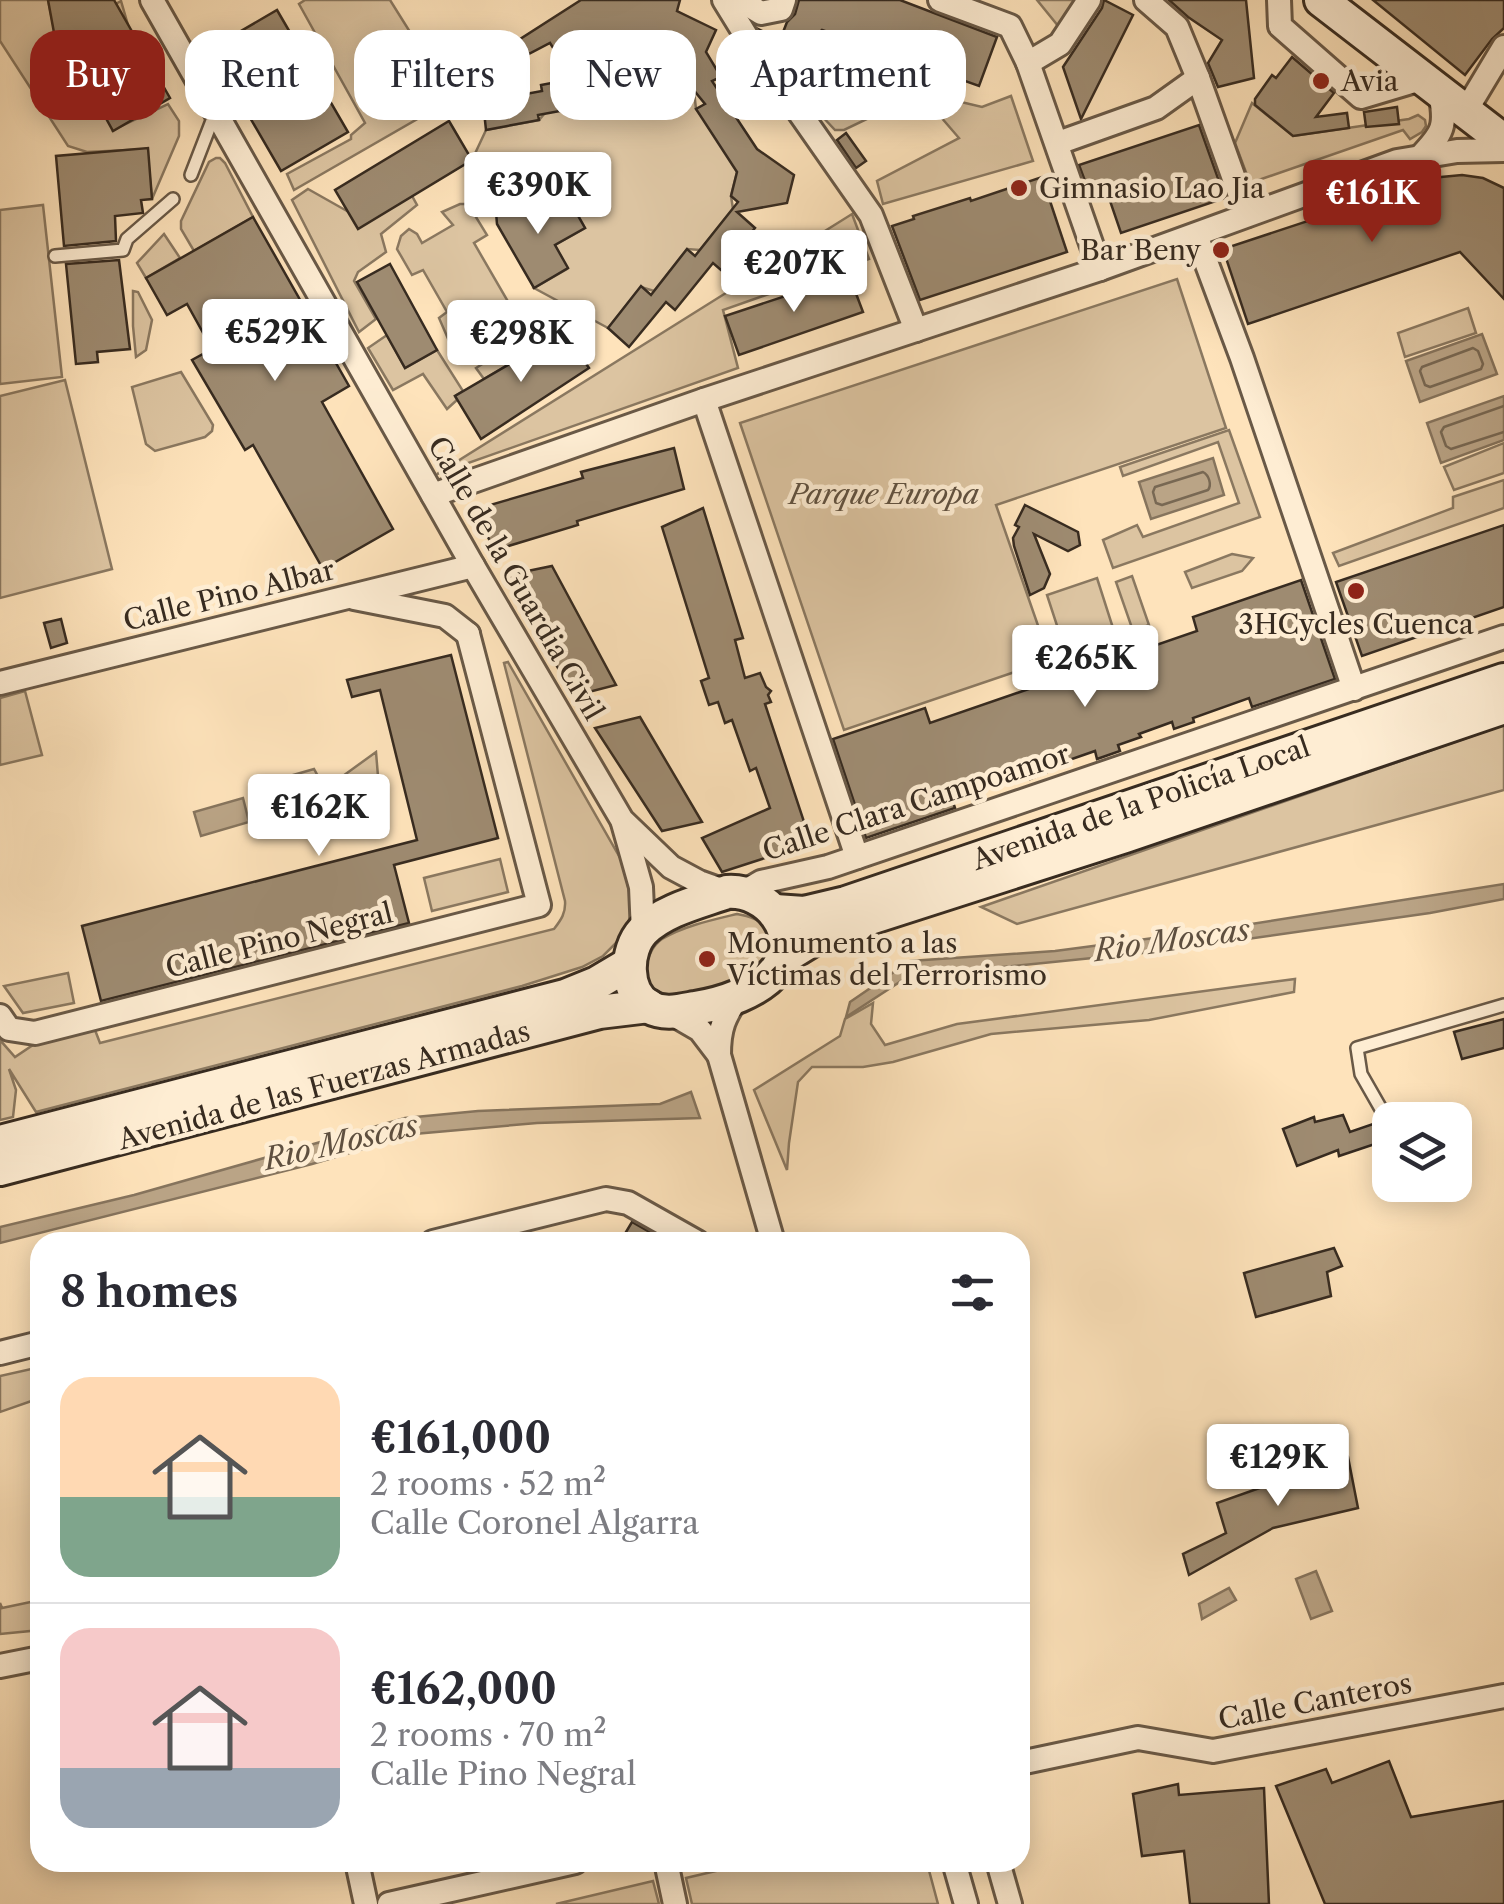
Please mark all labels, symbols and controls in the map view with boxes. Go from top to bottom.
chip: Buy [30,30,165,120]
chip: Rent [185,30,334,120]
chip: Filters [354,30,530,120]
chip: New [550,30,696,120]
chip: Apartment [716,30,966,120]
place label: Avia [1340,64,1399,98]
marker: Avia [1310,70,1332,92]
pin: €390K [468,152,608,237]
pin: €161K [1302,160,1442,245]
text: €390K [486,165,590,204]
place label: Gimnasio Lao Jia [1039,171,1265,205]
text: €161K [1325,173,1419,212]
marker: Gimnasio Lao Jia [1008,177,1030,199]
pin: €207K [724,230,864,315]
place label: Bar Beny [1080,233,1201,267]
marker: Bar Beny [1210,239,1232,261]
text: €207K [743,243,845,282]
pin: €529K [205,299,345,384]
pin: €298K [451,300,591,385]
text: €529K [224,312,326,351]
text: €298K [469,313,573,352]
street label: Calle de la Guardia Civil [421,430,611,726]
park label: Parque Europa [787,477,979,511]
street label: Calle Pino Albar [120,552,338,638]
marker: 3HCycles Cuenca [1345,580,1367,602]
place label: 3HCycles Cuenca [1238,607,1474,641]
pin: €265K [1015,625,1155,710]
text: €265K [1034,638,1136,677]
street label: Avenida de la Policía Local [967,729,1314,877]
street label: Calle Clara Campoamor [758,736,1074,868]
pin: €162K [249,774,389,859]
text: €162K [270,787,368,826]
street label: Calle Pino Negral [162,895,396,985]
water label: Rio Moscas [1090,911,1253,970]
place label: Monumento a las Víctimas del Terrorismo [726,926,1047,992]
marker: Monumento a las Víctimas del Terrorismo [696,948,718,970]
street label: Avenida de las Fuerzas Armadas [113,1014,534,1157]
map controls [1372,1102,1472,1202]
button: layers [1372,1102,1472,1202]
water label: Rio Moscas [258,1106,422,1178]
icon: filters [945,1265,1000,1320]
text: 8 homes [60,1266,238,1318]
text: €161,000 [370,1412,551,1464]
icon: home [140,1417,260,1537]
pin: €129K [1208,1424,1348,1509]
text: €129K [1229,1437,1327,1476]
text: 2 rooms · 52 m² [370,1464,606,1503]
text: Calle Coronel Algarra [370,1503,699,1542]
text: €162,000 [370,1663,557,1715]
street label: Calle Canteros [1215,1666,1415,1736]
icon: home [140,1668,260,1788]
text: 2 rooms · 70 m² [370,1715,606,1754]
text: Calle Pino Negral [370,1754,636,1793]

